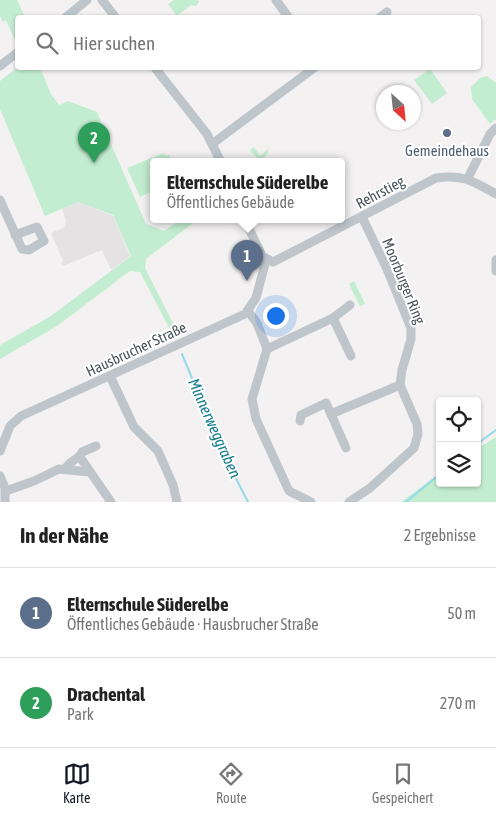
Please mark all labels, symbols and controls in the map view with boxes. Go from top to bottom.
search box [15,15,481,70]
icon: search [33,29,61,57]
text: Hier suchen [73,32,155,54]
north arrow [376,85,421,130]
pin: 2 [78,122,110,163]
marker: Gemeindehaus [441,127,453,139]
place label: Gemeindehaus [405,142,489,159]
popup [150,158,345,223]
text: Elternschule Süderelbe [167,171,328,193]
street label: Rehrstieg [353,172,408,212]
text: Öffentliches Gebäude [167,193,294,211]
street label: Moorburger Ring [379,236,429,327]
pin: 1 [231,240,263,281]
your location [263,303,289,329]
street label: Hausbrucher Straße [83,318,189,380]
water label: Minnerweggraben [184,375,245,481]
map controls [436,397,481,487]
button: locate [436,397,481,442]
button: layers [436,442,481,487]
text: In der Nähe [20,523,109,547]
text: 2 Ergebnisse [404,526,476,544]
text: Elternschule Süderelbe [67,593,229,615]
text: 1 [32,604,40,622]
text: 50 m [447,604,476,622]
text: Öffentliches Gebäude · Hausbrucher Straße [67,615,318,633]
text: Drachental [67,683,145,705]
text: 2 [32,694,40,712]
text: 270 m [440,694,476,712]
text: Park [67,705,94,723]
tab: Karte [63,760,91,806]
tab: Route [216,760,247,806]
tab: Gespeichert [372,760,433,806]

